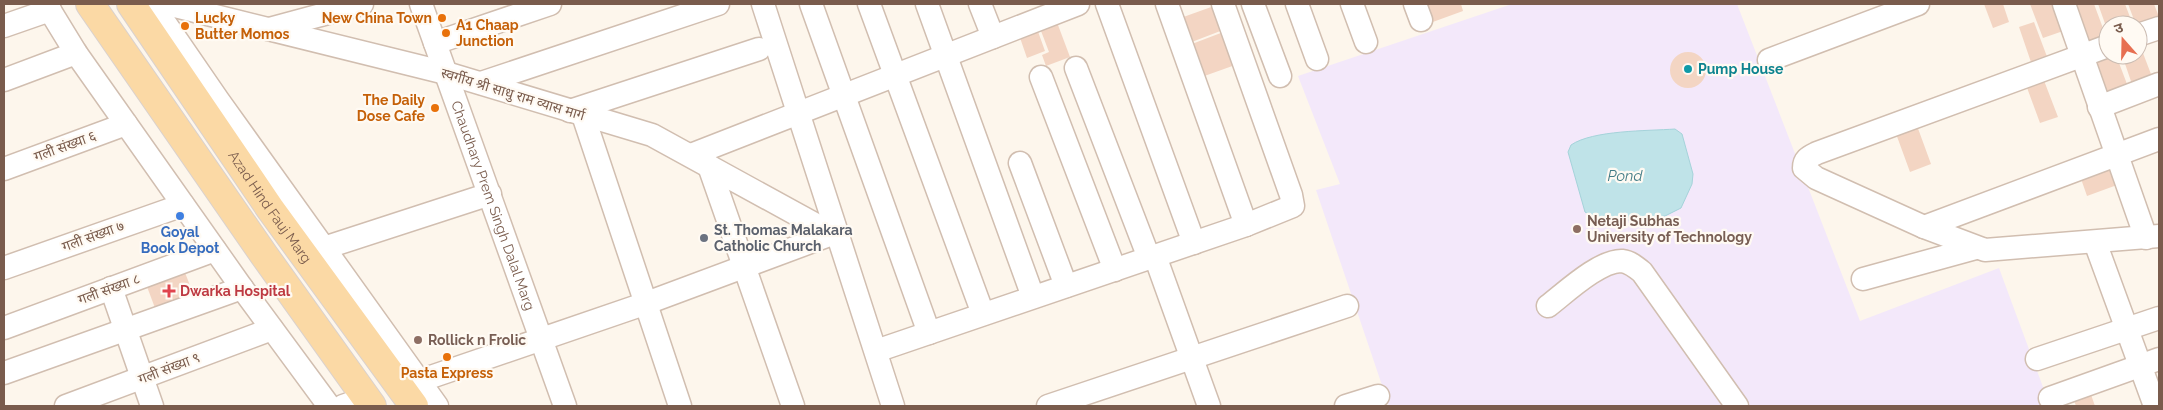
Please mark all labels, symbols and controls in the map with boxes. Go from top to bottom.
place label: Lucky Butter Momos [195,10,290,42]
place label: New China Town [322,10,432,26]
marker: New China Town [436,12,448,24]
north arrow [2098,15,2148,65]
place label: A1 Chaap Junction [456,17,519,49]
text: उ [2112,19,2126,37]
marker: Lucky Butter Momos [179,20,191,32]
marker: A1 Chaap Junction [440,27,452,39]
place label: Pump House [1698,61,1784,77]
marker: Pump House [1682,63,1694,75]
street label: स्वर्गीय श्री साधु राम व्यास मार्ग [439,64,588,126]
place label: The Daily Dose Cafe [357,92,426,124]
street label: Chaudhary Prem Singh Dalal Marg [448,99,538,312]
marker: The Daily Dose Cafe [429,102,441,114]
street label: गली संख्या ६ [32,127,98,165]
street label: Azad Hind Fauj Marg [225,148,315,266]
water label: Pond [1608,167,1643,185]
marker: Goyal Book Depot [174,210,186,222]
place label: Netaji Subhas University of Technology [1587,213,1752,245]
street label: गली संख्या ७ [60,217,126,255]
place label: St. Thomas Malakara Catholic Church [714,222,853,254]
marker: Netaji Subhas University of Technology [1571,223,1583,235]
place label: Goyal Book Depot [141,224,220,256]
marker: St. Thomas Malakara Catholic Church [698,232,710,244]
street label: गली संख्या ८ [76,270,142,308]
place label: Dwarka Hospital [180,283,291,299]
marker: Dwarka Hospital [162,284,176,298]
place label: Rollick n Frolic [428,332,526,348]
marker: Rollick n Frolic [412,334,424,346]
street label: गली संख्या ९ [136,349,202,387]
marker: Pasta Express [441,351,453,363]
place label: Pasta Express [401,365,493,381]

